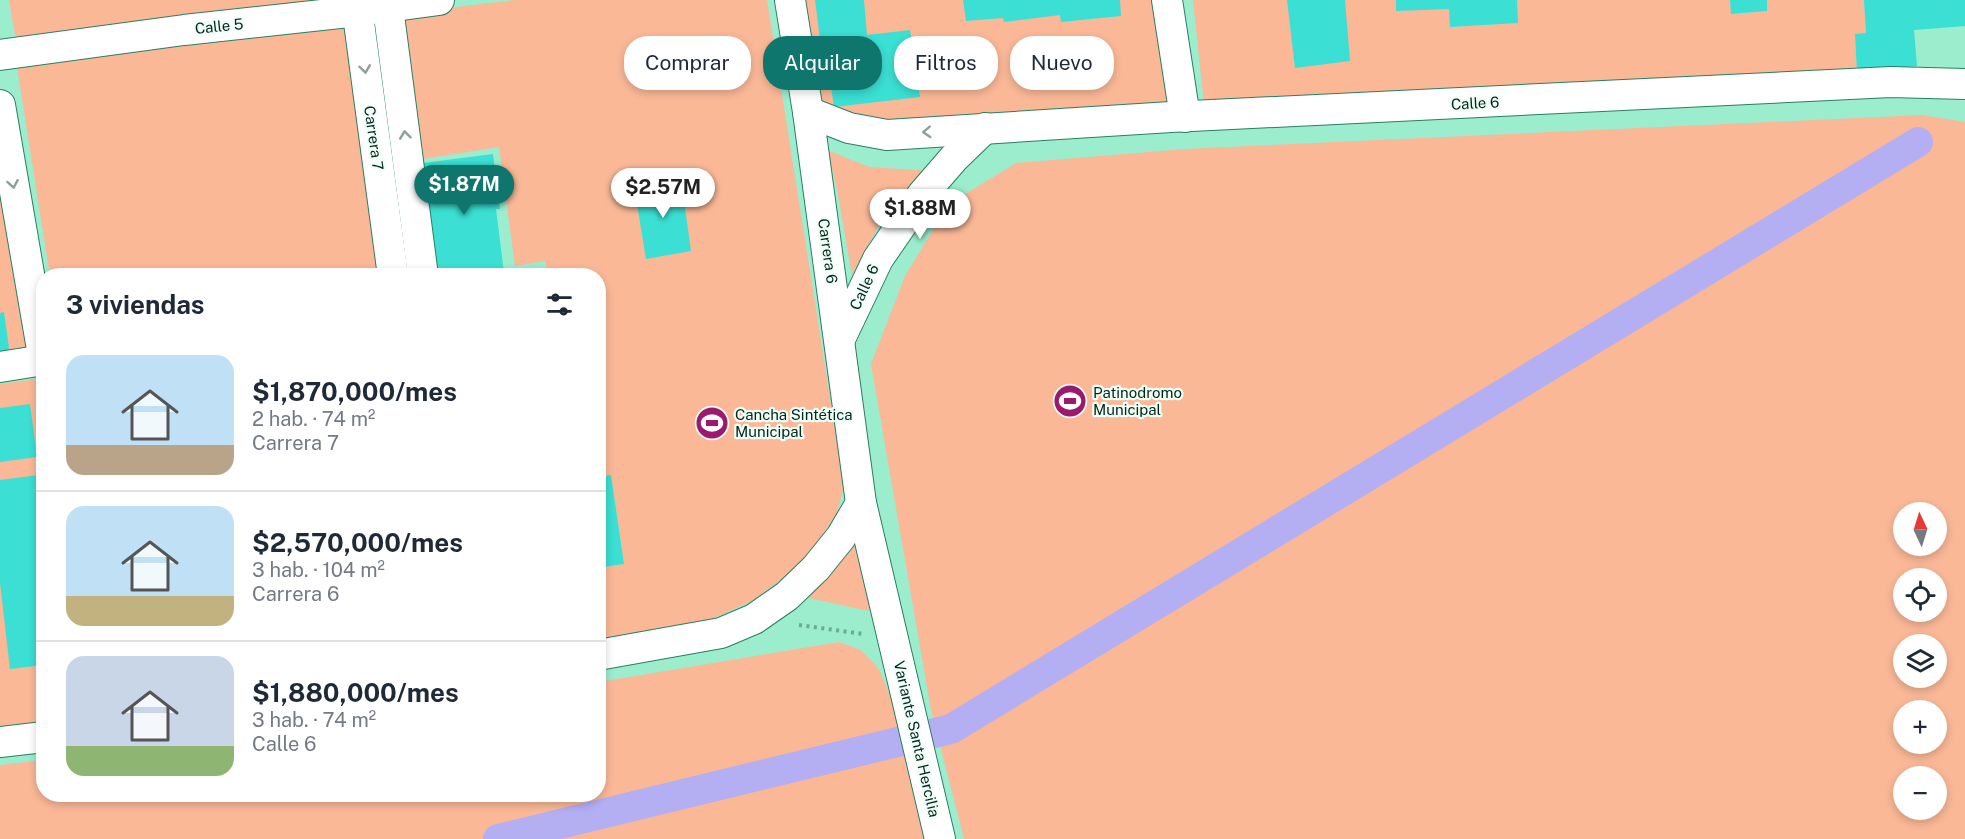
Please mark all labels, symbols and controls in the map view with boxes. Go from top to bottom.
street label: Calle 5 [194,15,244,37]
chip: Comprar [624,36,751,90]
chip: Alquilar [763,36,882,90]
chip: Filtros [894,36,998,90]
chip: Nuevo [1010,36,1114,90]
one-way arrow [359,65,371,74]
street label: Calle 6 [1450,93,1500,113]
street label: Carrera 7 [361,105,387,171]
one-way arrow [922,126,931,139]
one-way arrow [399,130,411,139]
pin: $1.87M [415,165,513,216]
pin: $2.57M [614,168,712,219]
text: $1.87M [428,172,500,196]
text: $2.57M [625,175,701,199]
one-way arrow [7,179,19,188]
pin: $1.88M [871,189,969,240]
text: $1.88M [884,196,956,220]
street label: Carrera 6 [815,217,841,285]
street label: Calle 6 [846,261,882,313]
icon: filters [543,288,576,321]
text: 3 viviendas [66,289,205,320]
text: $1,870,000/mes [252,376,457,407]
icon: home [114,379,186,451]
sports icon: Patinodromo Municipal [1052,383,1088,419]
place label: Patinodromo Municipal [1093,384,1182,418]
sports icon: Cancha Sintética Municipal [694,405,730,441]
place label: Cancha Sintética Municipal [735,406,853,440]
text: 2 hab. · 74 m² [252,407,375,431]
text: Carrera 7 [252,431,339,455]
north arrow [1893,502,1947,556]
map controls [1893,502,1947,820]
text: $2,570,000/mes [252,527,463,558]
icon: home [114,530,186,602]
text: 3 hab. · 104 m² [252,558,385,582]
button: locate [1893,568,1947,622]
text: Carrera 6 [252,582,339,606]
button: layers [1893,634,1947,688]
street label: Variante Santa Hercilia [891,659,943,819]
text: $1,880,000/mes [252,677,459,708]
icon: home [114,680,186,752]
button: + [1893,700,1947,754]
text: 3 hab. · 74 m² [252,708,376,732]
text: Calle 6 [252,732,317,756]
button: − [1893,766,1947,820]

